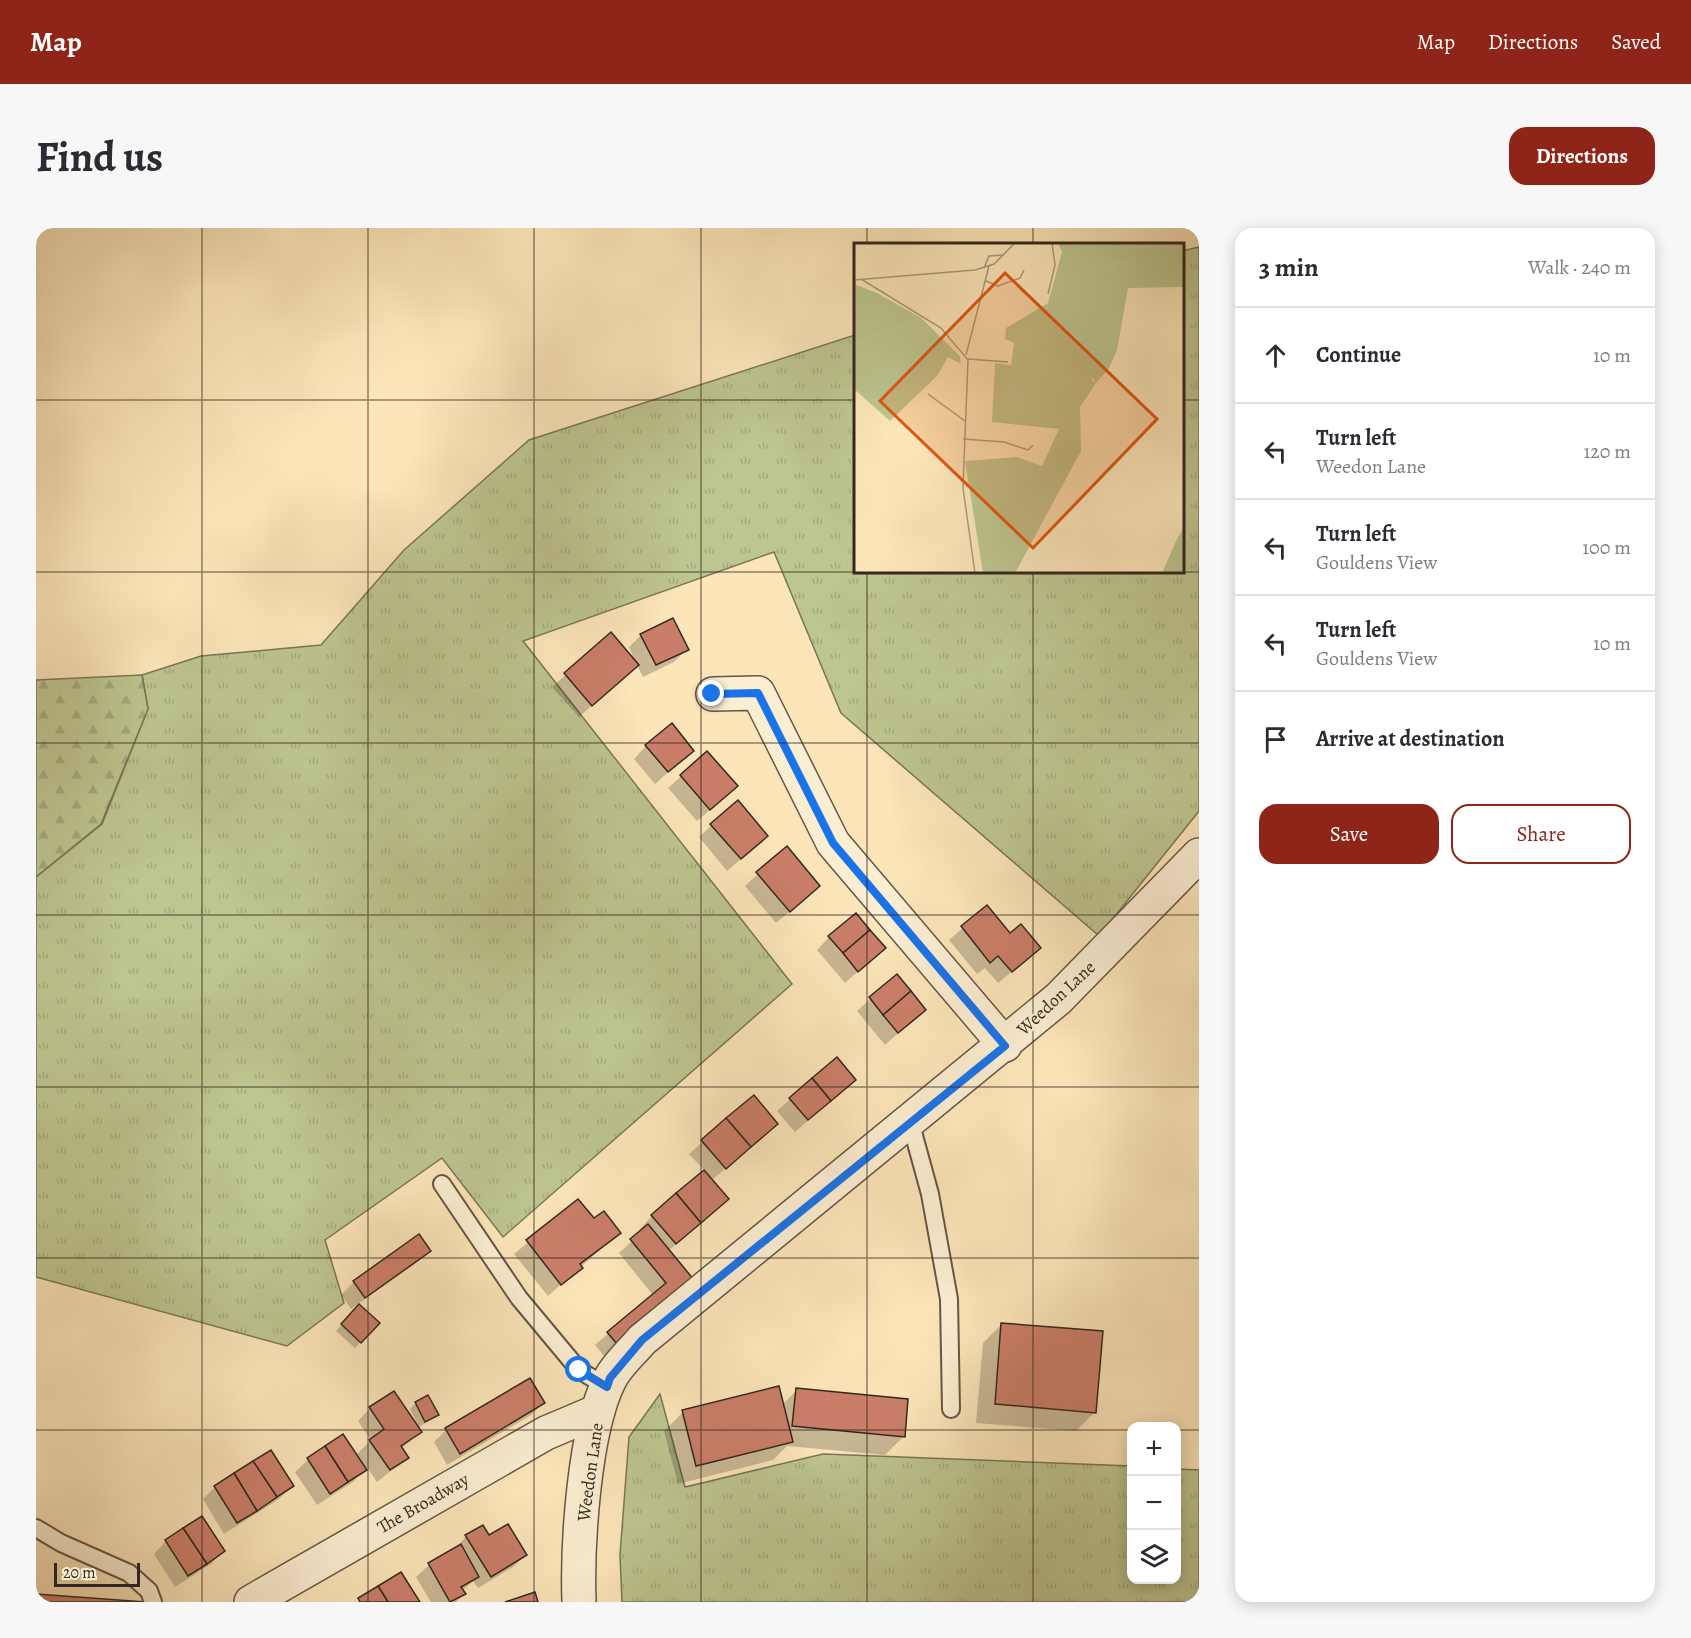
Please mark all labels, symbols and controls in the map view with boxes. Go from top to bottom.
text: Map [30,23,82,61]
text: Map [1417,28,1455,56]
text: Directions [1488,28,1578,56]
text: Saved [1611,28,1661,56]
button: Directions [1509,127,1655,185]
text: Find us [36,128,163,185]
inset map [854,243,1184,573]
text: 3 min [1259,250,1319,285]
text: Walk · 240 m [1528,254,1631,281]
icon: ahead [1259,339,1292,372]
text: Continue [1316,340,1401,370]
text: 10 m [1593,342,1631,369]
text: Turn left [1316,423,1396,453]
icon: left [1259,435,1292,468]
text: 120 m [1583,438,1631,465]
text: Weedon Lane [1316,453,1426,480]
text: Turn left [1316,519,1396,549]
icon: left [1259,531,1292,564]
text: 100 m [1582,534,1631,561]
text: Gouldens View [1316,549,1437,576]
text: Turn left [1316,615,1396,645]
icon: left [1259,627,1292,660]
text: 10 m [1593,630,1631,657]
text: Gouldens View [1316,645,1437,672]
route end [698,680,724,706]
icon: arrive [1259,723,1292,756]
text: Arrive at destination [1316,724,1505,754]
button: Save [1259,804,1439,864]
button: Share [1451,804,1631,864]
street label: Weedon Lane [1011,955,1100,1041]
route start [565,1356,591,1382]
street label: Weedon Lane [571,1421,609,1524]
map controls [1127,1422,1181,1584]
button: + [1127,1422,1181,1476]
street label: The Broadway [373,1467,474,1539]
button: − [1127,1476,1181,1530]
button: layers [1127,1530,1181,1584]
scale bar [54,1560,140,1588]
text: 20 m [63,1562,96,1584]

